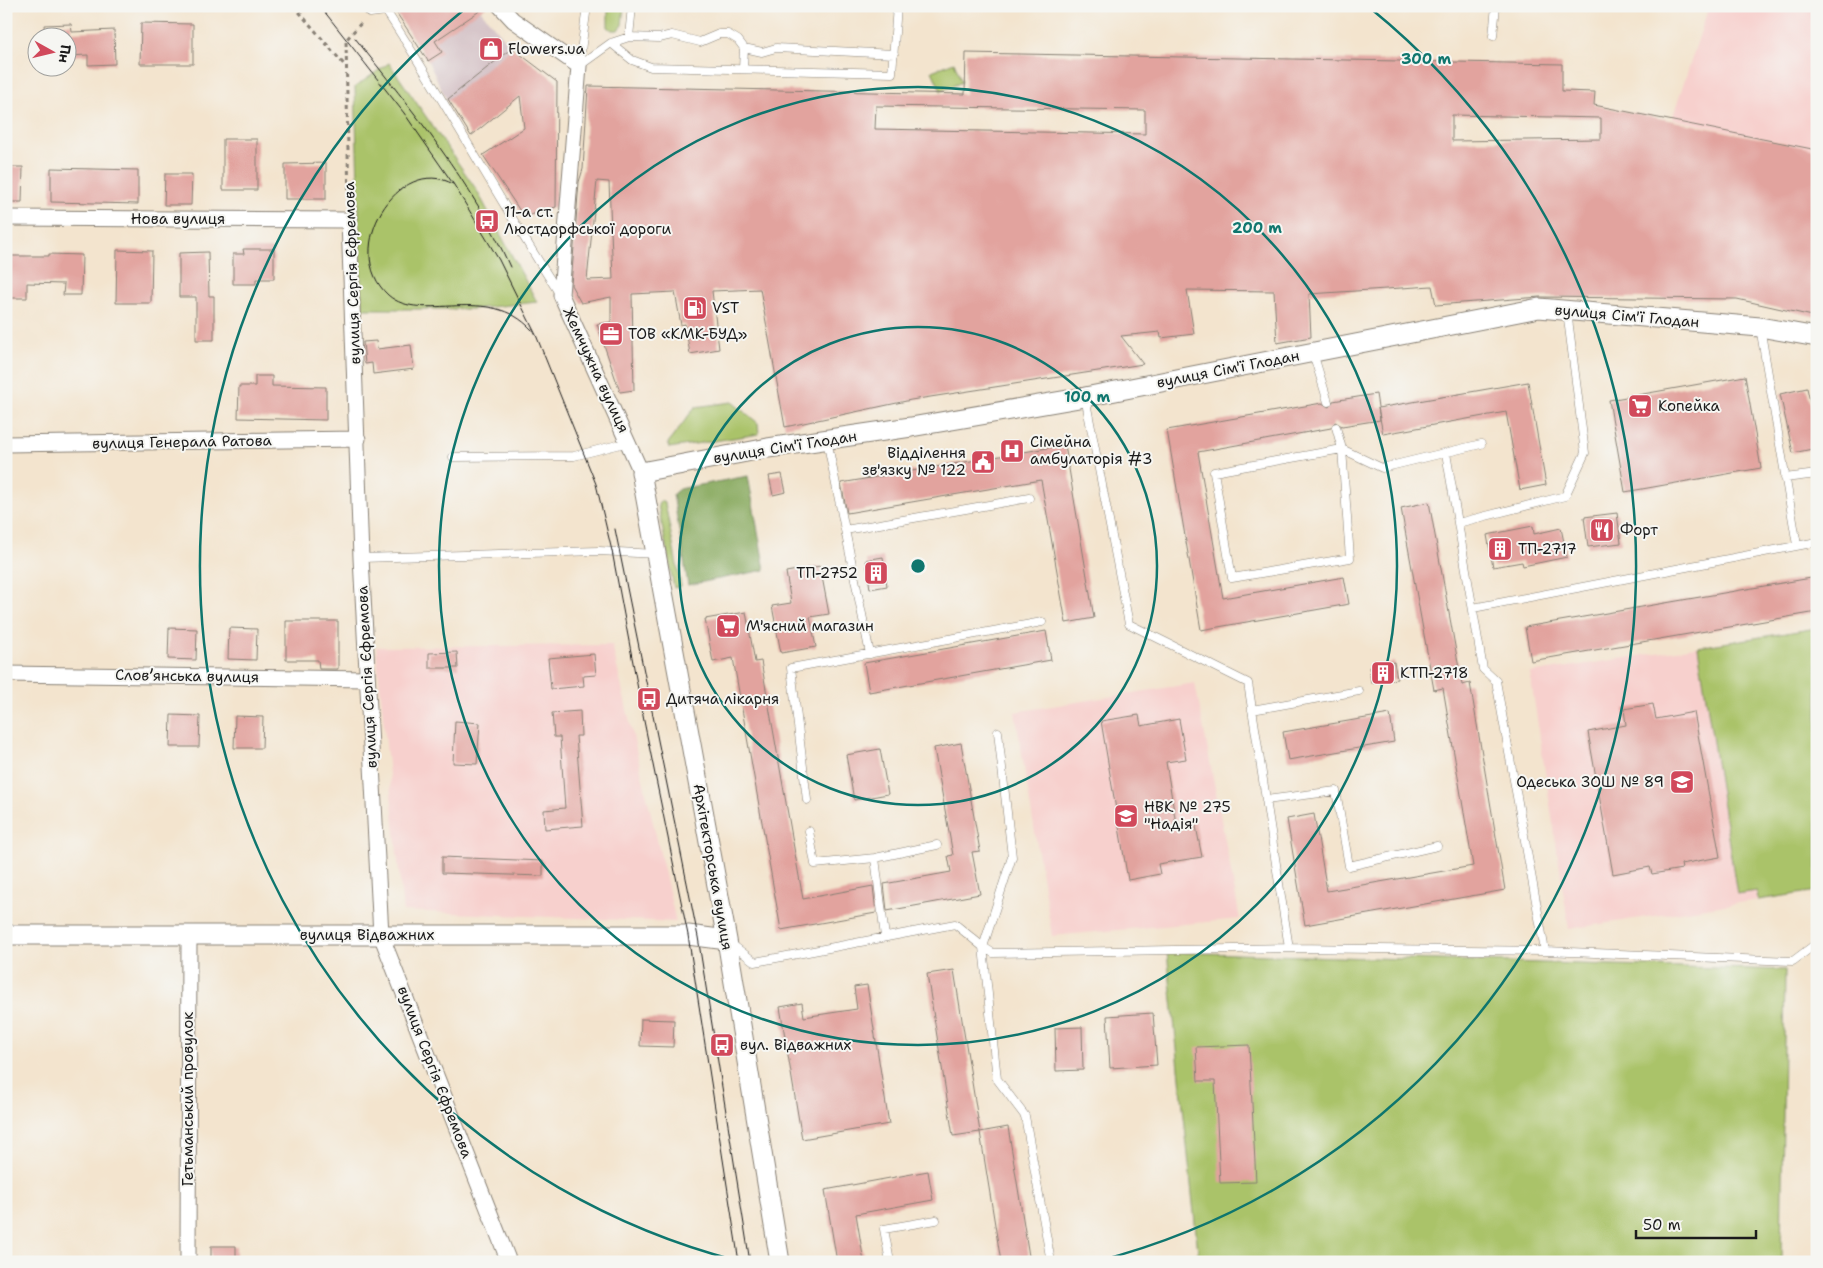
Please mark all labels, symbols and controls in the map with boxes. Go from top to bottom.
north arrow [28,28,78,78]
shop icon: Flowers.ua [478,36,504,62]
place label: Flowers.ua [508,39,585,59]
text: Пн [55,43,75,64]
text: 300 m [1401,49,1451,69]
street label: вулиця Сергія Єфремова [339,181,365,365]
place label: 11-а ст. Люстдорфської дороги [504,202,671,239]
bus stop icon: 11-а ст. Люстдорфської дороги [474,208,500,234]
street label: Нова вулиця [131,209,225,229]
text: 200 m [1232,218,1282,238]
fuel station icon: VST [682,295,708,321]
place label: VST [712,298,739,318]
street label: вулиця Сім'ї Глодан [1554,300,1700,332]
street label: Жемчужна вулиця [558,304,634,436]
office icon: ТОВ «КМК-БУД» [598,321,624,347]
place label: ТОВ «КМК-БУД» [628,324,747,344]
street label: вулиця Сім'ї Глодан [1155,345,1301,393]
text: 100 m [1064,387,1110,407]
supermarket icon: Копейка [1627,393,1653,419]
place label: Копейка [1658,396,1720,416]
street label: вулиця Сім'ї Глодан [712,426,858,468]
street label: вулиця Генерала Ратова [92,430,273,454]
place label: Сімейна амбулаторія #3 [1030,432,1153,469]
hospital icon: Сімейна амбулаторія #3 [999,438,1025,464]
place label: Відділення зв'язку № 122 [862,443,966,480]
public building icon: Відділення зв'язку № 122 [970,449,996,475]
restaurant icon: Форт [1589,517,1615,543]
place label: Форт [1620,520,1658,540]
building icon: ТП-2717 [1487,536,1513,562]
place label: ТП-2717 [1518,539,1577,559]
centre of rings [909,557,927,575]
building icon: ТП-2752 [863,560,889,586]
place label: ТП-2752 [796,563,858,583]
street label: вулиця Сергія Єфремова [352,585,382,769]
supermarket icon: М'ясний магазин [715,613,741,639]
place label: М'ясний магазин [746,616,874,636]
building icon: КТП-2718 [1370,660,1396,686]
place label: КТП-2718 [1400,663,1468,683]
street label: Словʼянська вулиця [115,665,259,687]
bus stop icon: Дитяча лікарня [636,686,662,712]
place label: Дитяча лікарня [666,689,779,709]
school or university icon: Одеська ЗОШ № 89 [1669,769,1695,795]
place label: Одеська ЗОШ № 89 [1516,772,1664,792]
street label: Архітекторська вулиця [689,782,737,952]
place label: НВК № 275 "Надія" [1144,797,1231,834]
school or university icon: НВК № 275 "Надія" [1113,803,1139,829]
street label: вулиця Відважних [300,925,435,945]
street label: вулиця Сергія Єфремова [393,983,477,1161]
street label: Гетьманський провулок [178,1012,198,1186]
bus stop icon: вул. Відважних [709,1032,735,1058]
place label: вул. Відважних [740,1035,852,1055]
scale bar [1636,1208,1756,1240]
text: 50 m [1643,1215,1681,1235]

